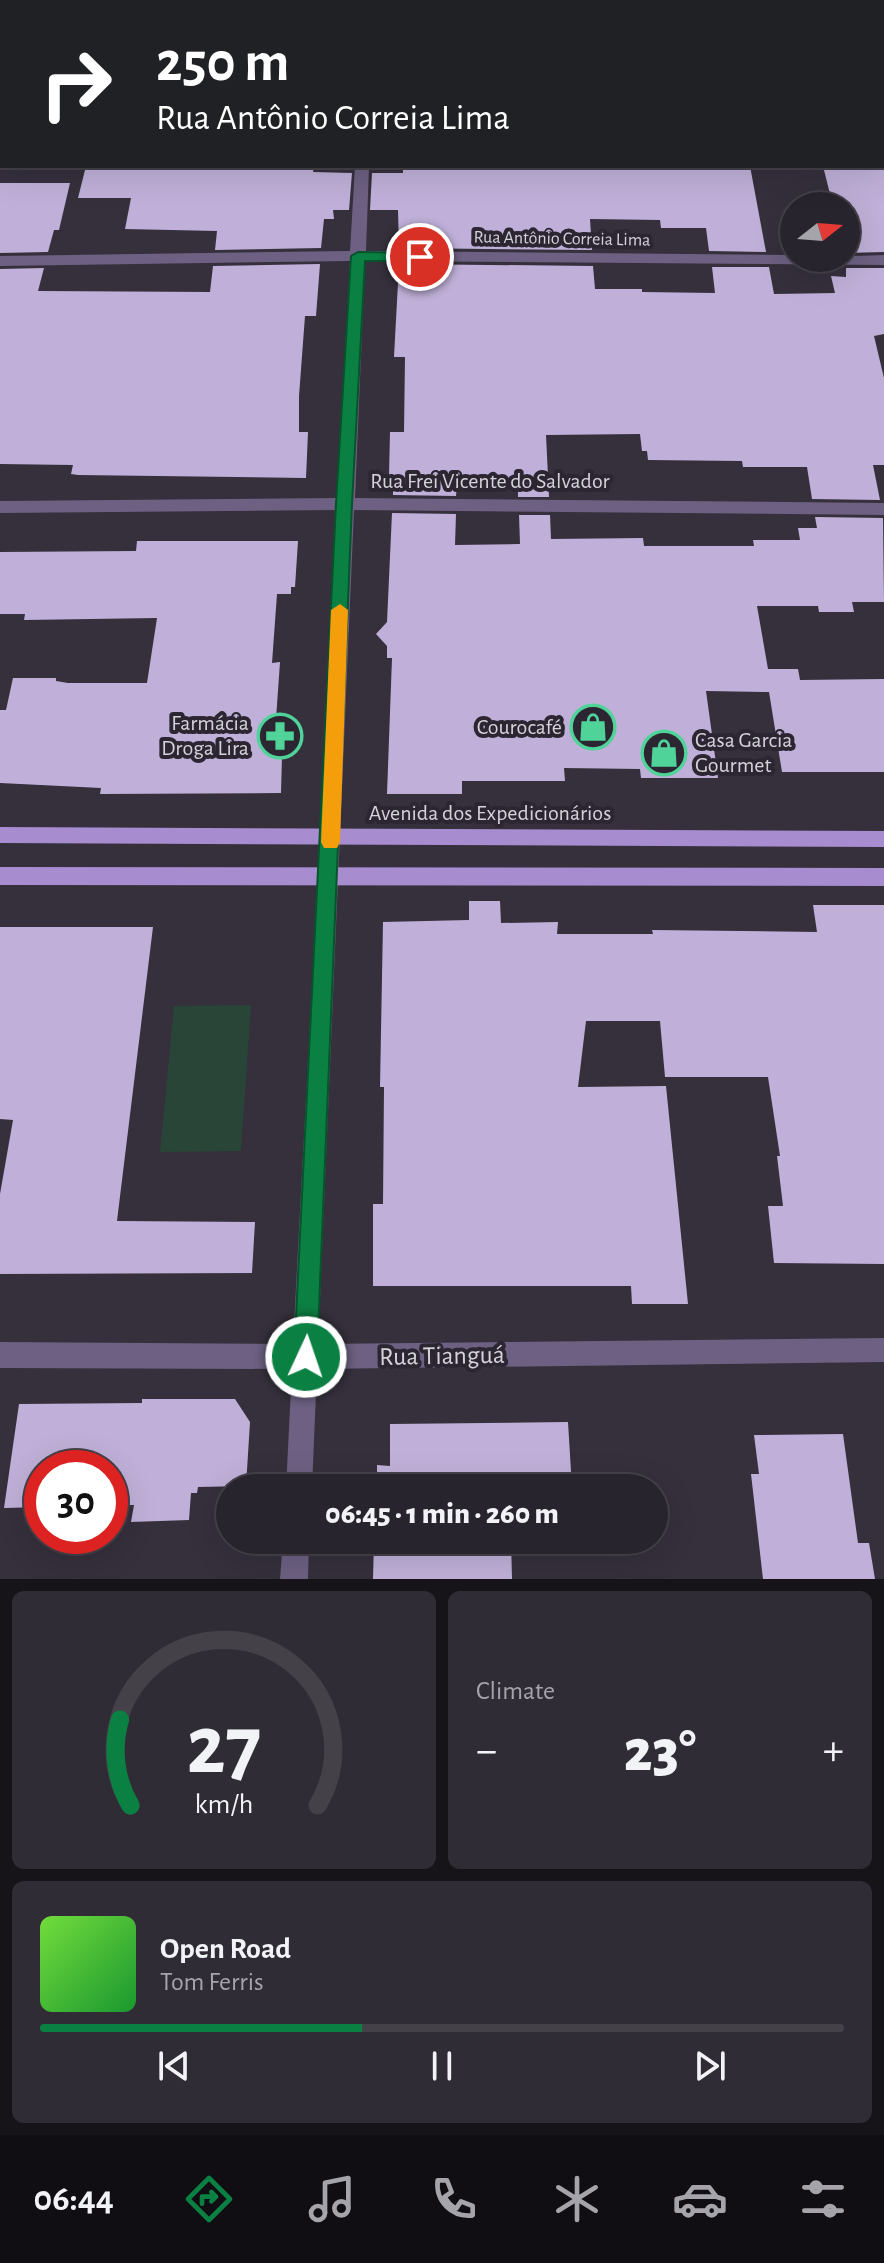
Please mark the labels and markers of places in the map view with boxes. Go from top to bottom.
pin [386,223,454,291]
shop icon: Courocafé [569,703,617,751]
place label: Farmácia Droga Lira [161,712,249,759]
pharmacy icon: Farmácia Droga Lira [256,712,304,760]
place label: Courocafé [477,716,562,738]
shop icon: Casa Garcia Gourmet [640,729,688,777]
place label: Casa Garcia Gourmet [695,729,793,776]

